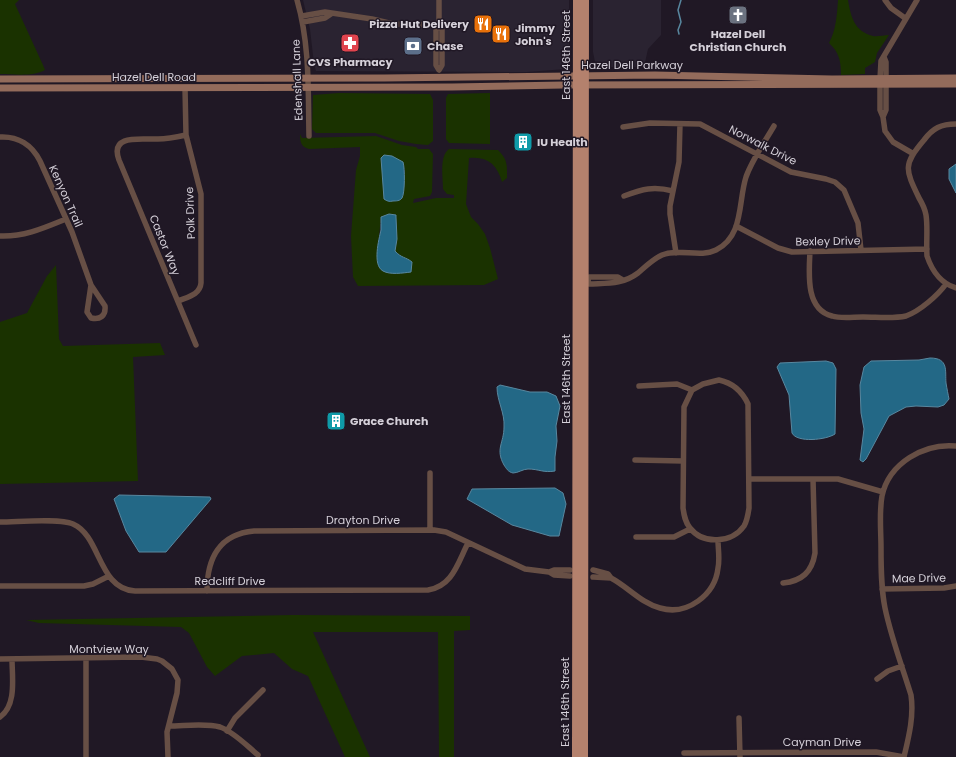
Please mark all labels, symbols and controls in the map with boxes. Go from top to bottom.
church icon: Hazel Dell Christian Church [727,4,749,26]
street label: East 146th Street [558,10,574,100]
restaurant icon: Pizza Hut Delivery [472,13,494,35]
place label: Pizza Hut Delivery [369,16,469,32]
place label: Jimmy John's [515,20,555,49]
restaurant icon: Jimmy John's [490,23,512,45]
place label: Hazel Dell Christian Church [690,26,786,55]
pharmacy icon: CVS Pharmacy [339,32,361,54]
bank icon: Chase [402,35,424,57]
place label: Chase [427,38,463,54]
street label: Edenshall Lane [288,39,306,121]
place label: CVS Pharmacy [308,54,392,70]
street label: Hazel Dell Parkway [581,57,684,73]
street label: Hazel Dell Road [112,69,196,85]
street label: Norwalk Drive [726,121,800,169]
building icon: IU Health [512,131,534,153]
place label: IU Health [537,134,588,150]
street label: Kenyon Trail [45,162,87,230]
street label: Polk Drive [181,186,199,239]
street label: Castor Way [146,212,185,278]
street label: Bexley Drive [795,232,861,250]
street label: East 146th Street [558,334,574,424]
building icon: Grace Church [325,410,347,432]
place label: Grace Church [350,413,428,429]
street label: Drayton Drive [326,512,400,528]
street label: Mae Drive [892,570,946,586]
street label: Redcliff Drive [195,573,266,589]
street label: Montview Way [69,641,150,657]
street label: East 146th Street [557,657,573,747]
street label: Cayman Drive [783,734,861,750]

